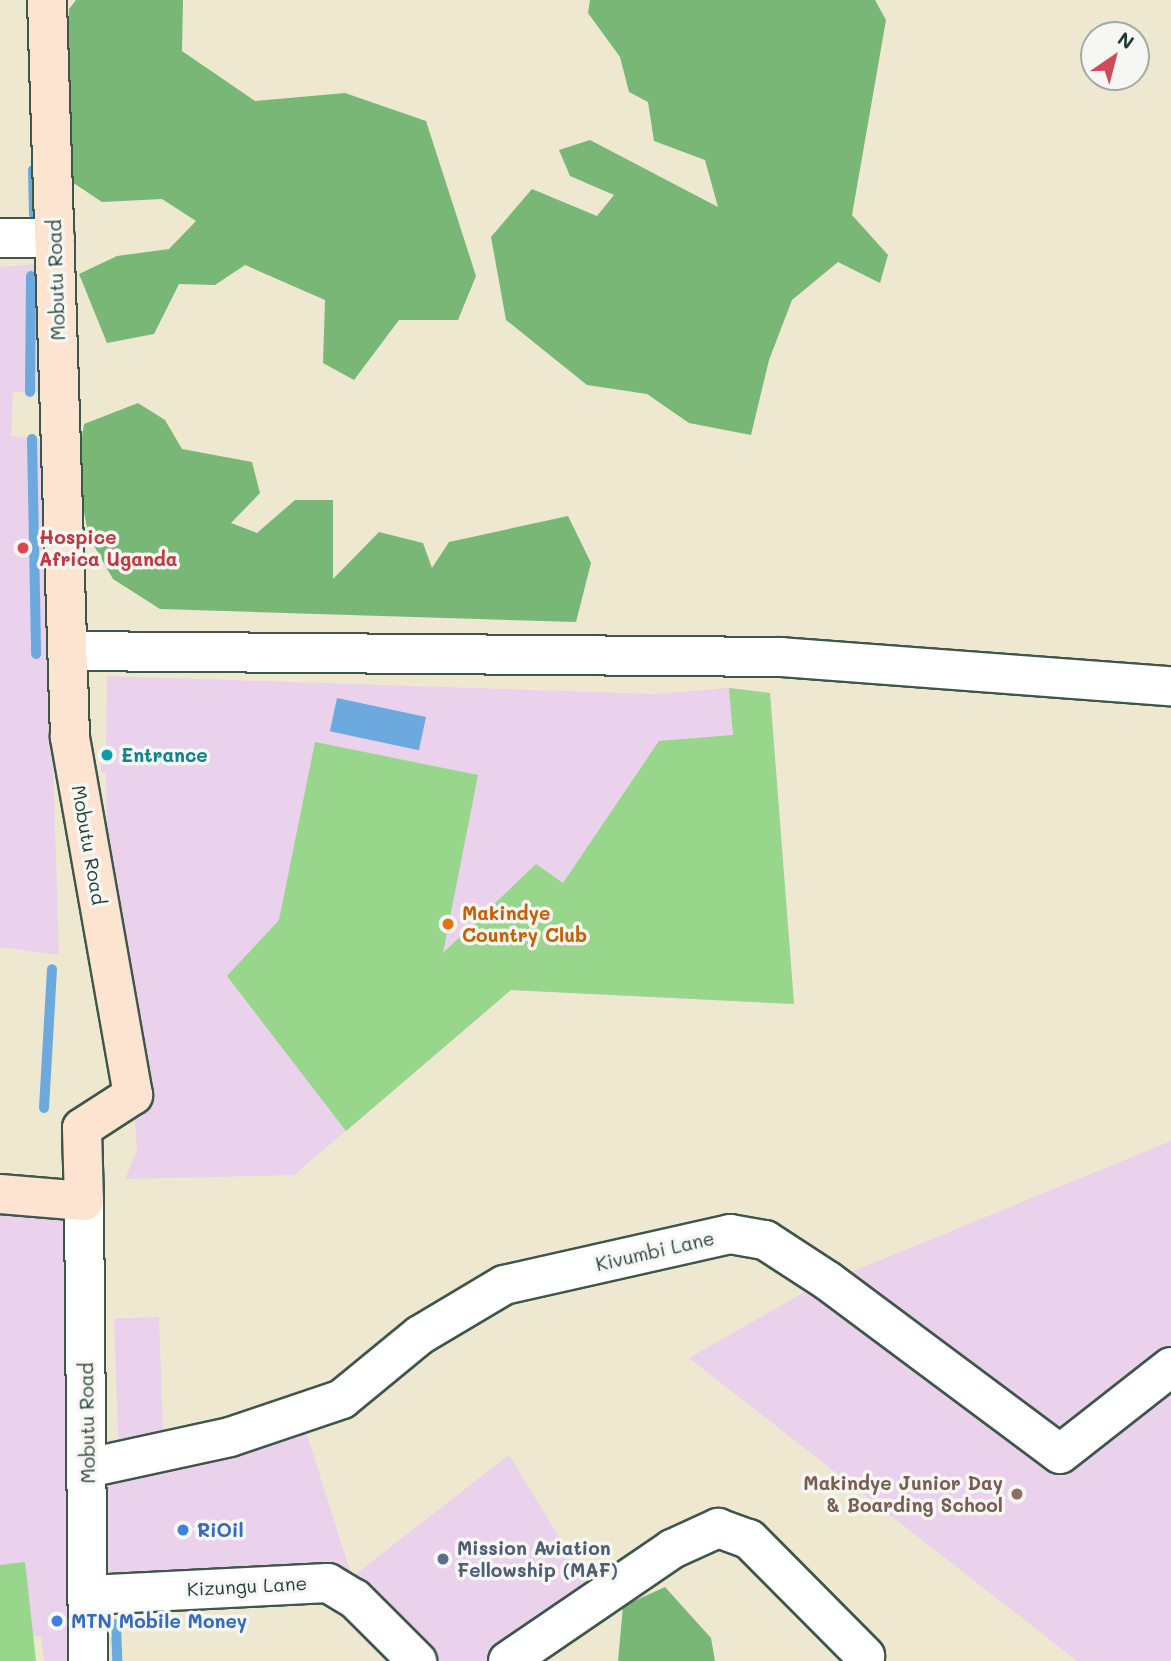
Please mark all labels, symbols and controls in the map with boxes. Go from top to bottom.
north arrow [1080,21,1150,91]
text: N [1113,26,1139,54]
street label: Mobutu Road [42,219,70,341]
place label: Hospice Africa Uganda [39,526,178,570]
marker: Hospice Africa Uganda [13,538,33,558]
place label: Entrance [121,744,208,766]
marker: Entrance [99,747,115,763]
street label: Mobutu Road [67,783,111,907]
place label: Makindye Country Club [462,902,587,946]
marker: Makindye Country Club [440,916,456,932]
street label: Kivumbi Lane [593,1226,717,1276]
street label: Mobutu Road [75,1362,99,1484]
place label: Makindye Junior Day & Boarding School [803,1472,1003,1516]
marker: Makindye Junior Day & Boarding School [1009,1486,1025,1502]
place label: RiOil [197,1519,244,1541]
marker: RiOil [175,1522,191,1538]
place label: Mission Aviation Fellowship (MAF) [457,1537,618,1581]
marker: Mission Aviation Fellowship (MAF) [435,1551,451,1567]
street label: Kizungu Lane [186,1571,308,1601]
place label: MTN Mobile Money [71,1610,247,1632]
marker: MTN Mobile Money [49,1613,65,1629]

